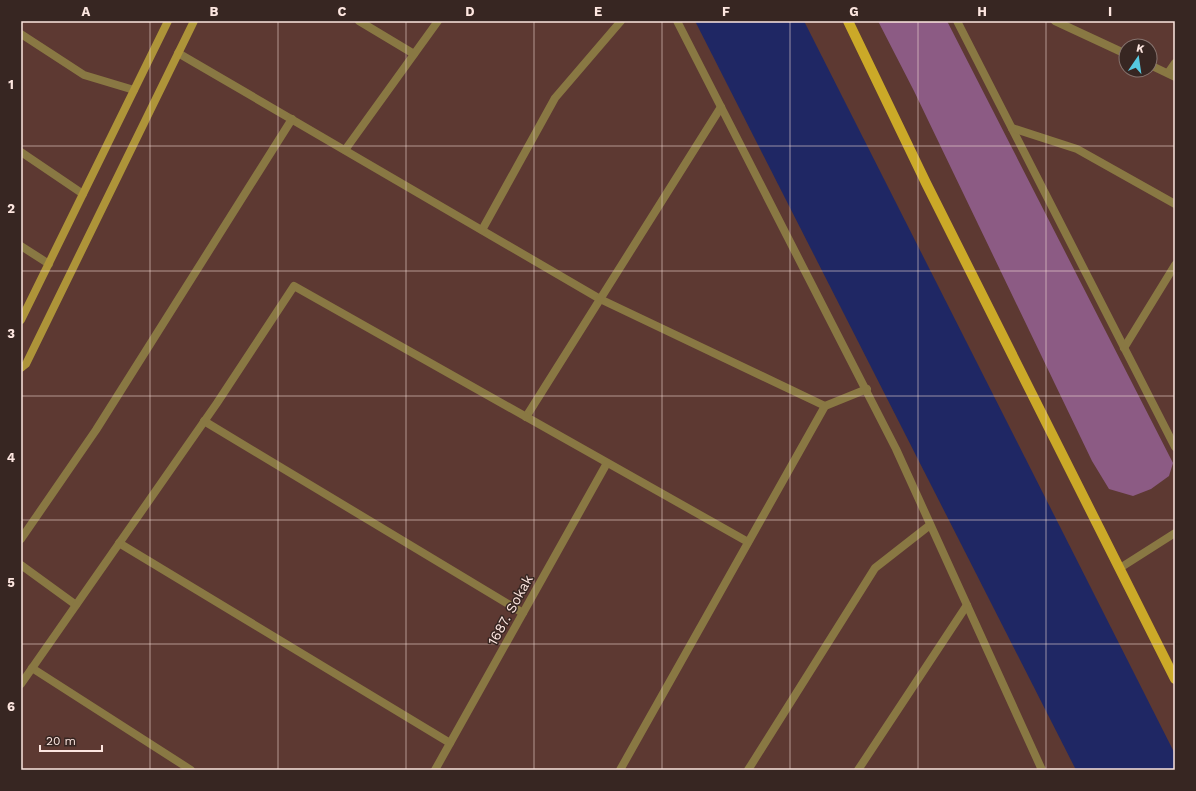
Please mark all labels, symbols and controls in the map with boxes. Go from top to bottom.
text: A [82,4,91,19]
text: B [210,4,219,19]
text: C [338,4,347,19]
text: D [465,4,475,19]
text: E [594,4,602,19]
text: F [722,4,730,19]
text: G [849,4,859,19]
text: H [977,4,987,19]
text: I [1108,4,1112,19]
north arrow [1118,38,1158,78]
text: K [1135,42,1146,56]
text: 1 [8,77,14,92]
text: 2 [7,201,15,216]
text: 3 [7,326,15,341]
text: 4 [7,450,16,465]
street label: 1687. Sokak [484,572,536,648]
text: 5 [7,575,15,590]
text: 6 [7,699,15,714]
scale bar [40,727,102,753]
text: 20 m [46,734,76,748]

